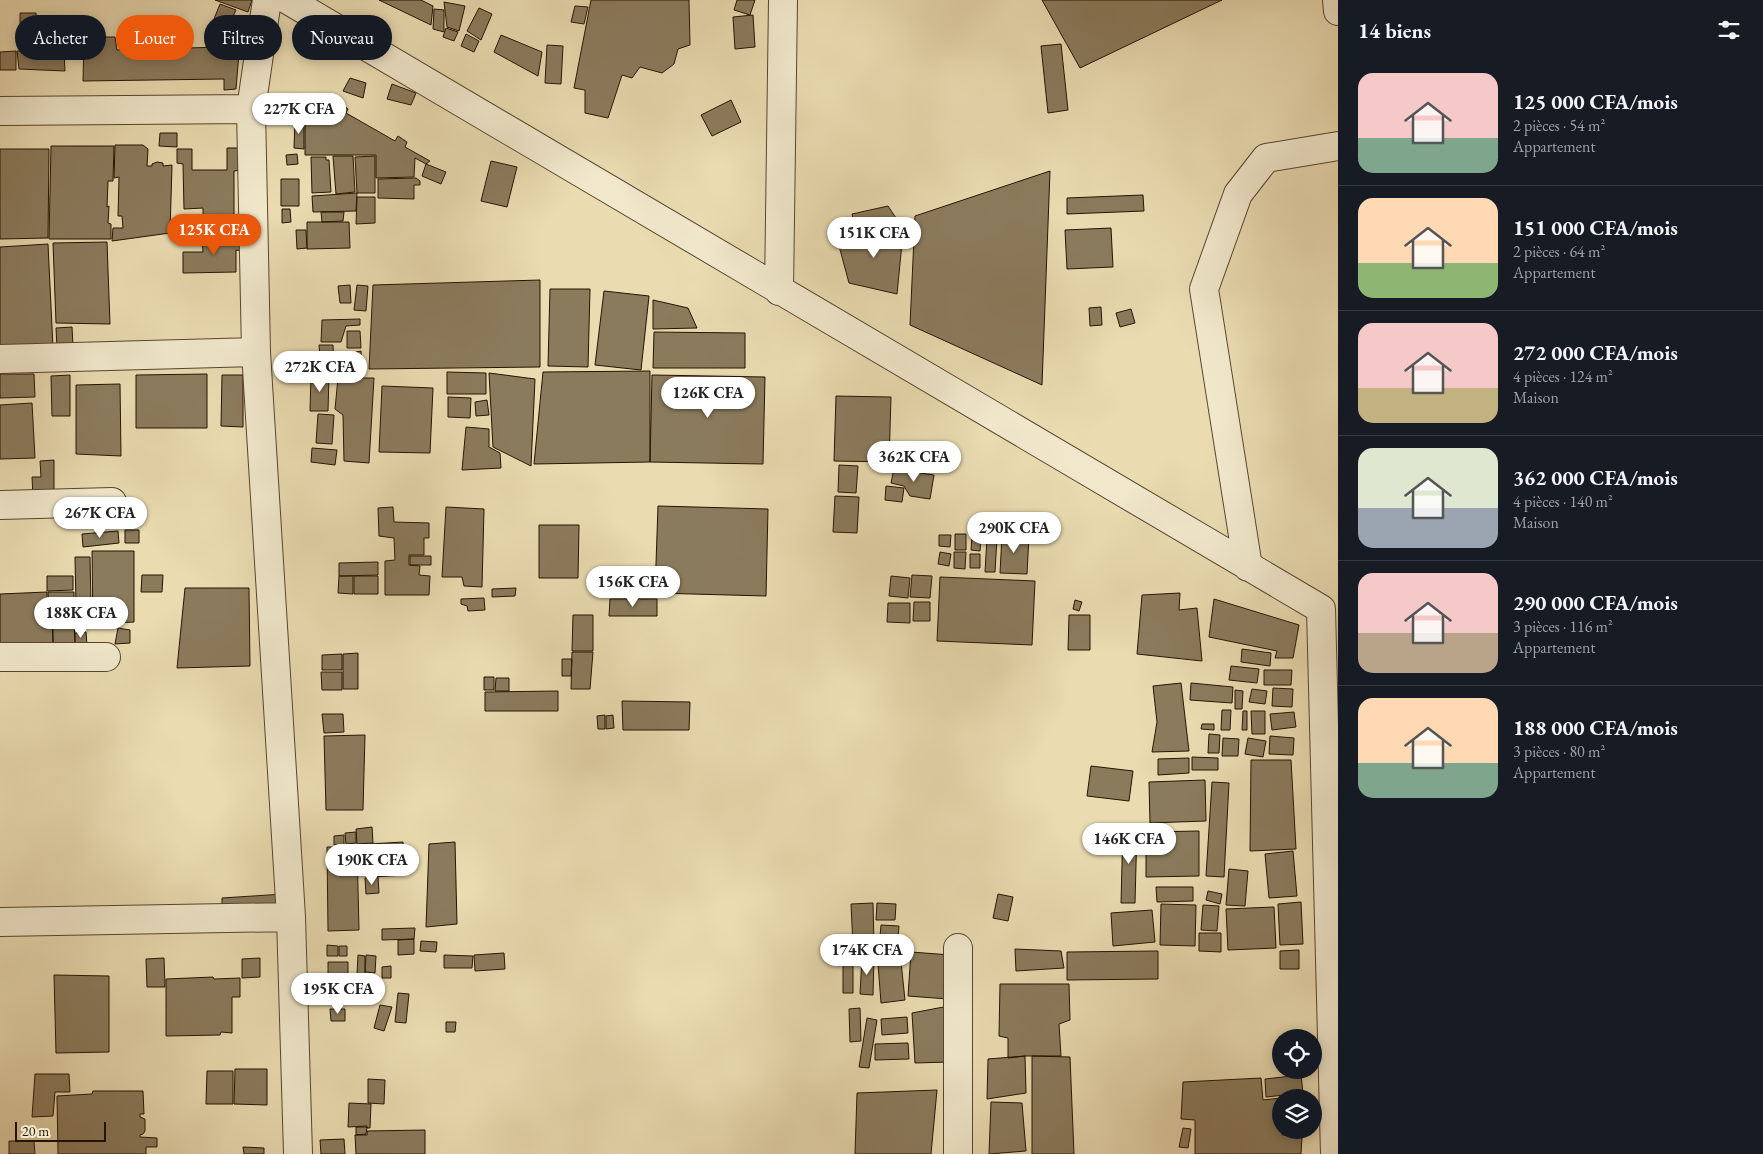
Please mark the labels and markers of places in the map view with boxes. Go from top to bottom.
pin: 227K CFA [247,92,351,135]
pin: 125K CFA [162,214,266,256]
pin: 151K CFA [822,216,926,259]
pin: 272K CFA [268,350,372,393]
pin: 126K CFA [656,376,760,419]
pin: 362K CFA [862,440,966,483]
pin: 267K CFA [48,496,152,539]
pin: 290K CFA [962,512,1066,554]
pin: 156K CFA [581,566,685,608]
pin: 188K CFA [29,596,133,639]
pin: 146K CFA [1077,822,1181,865]
pin: 190K CFA [320,844,424,886]
pin: 174K CFA [815,934,919,976]
pin: 195K CFA [286,972,390,1015]

